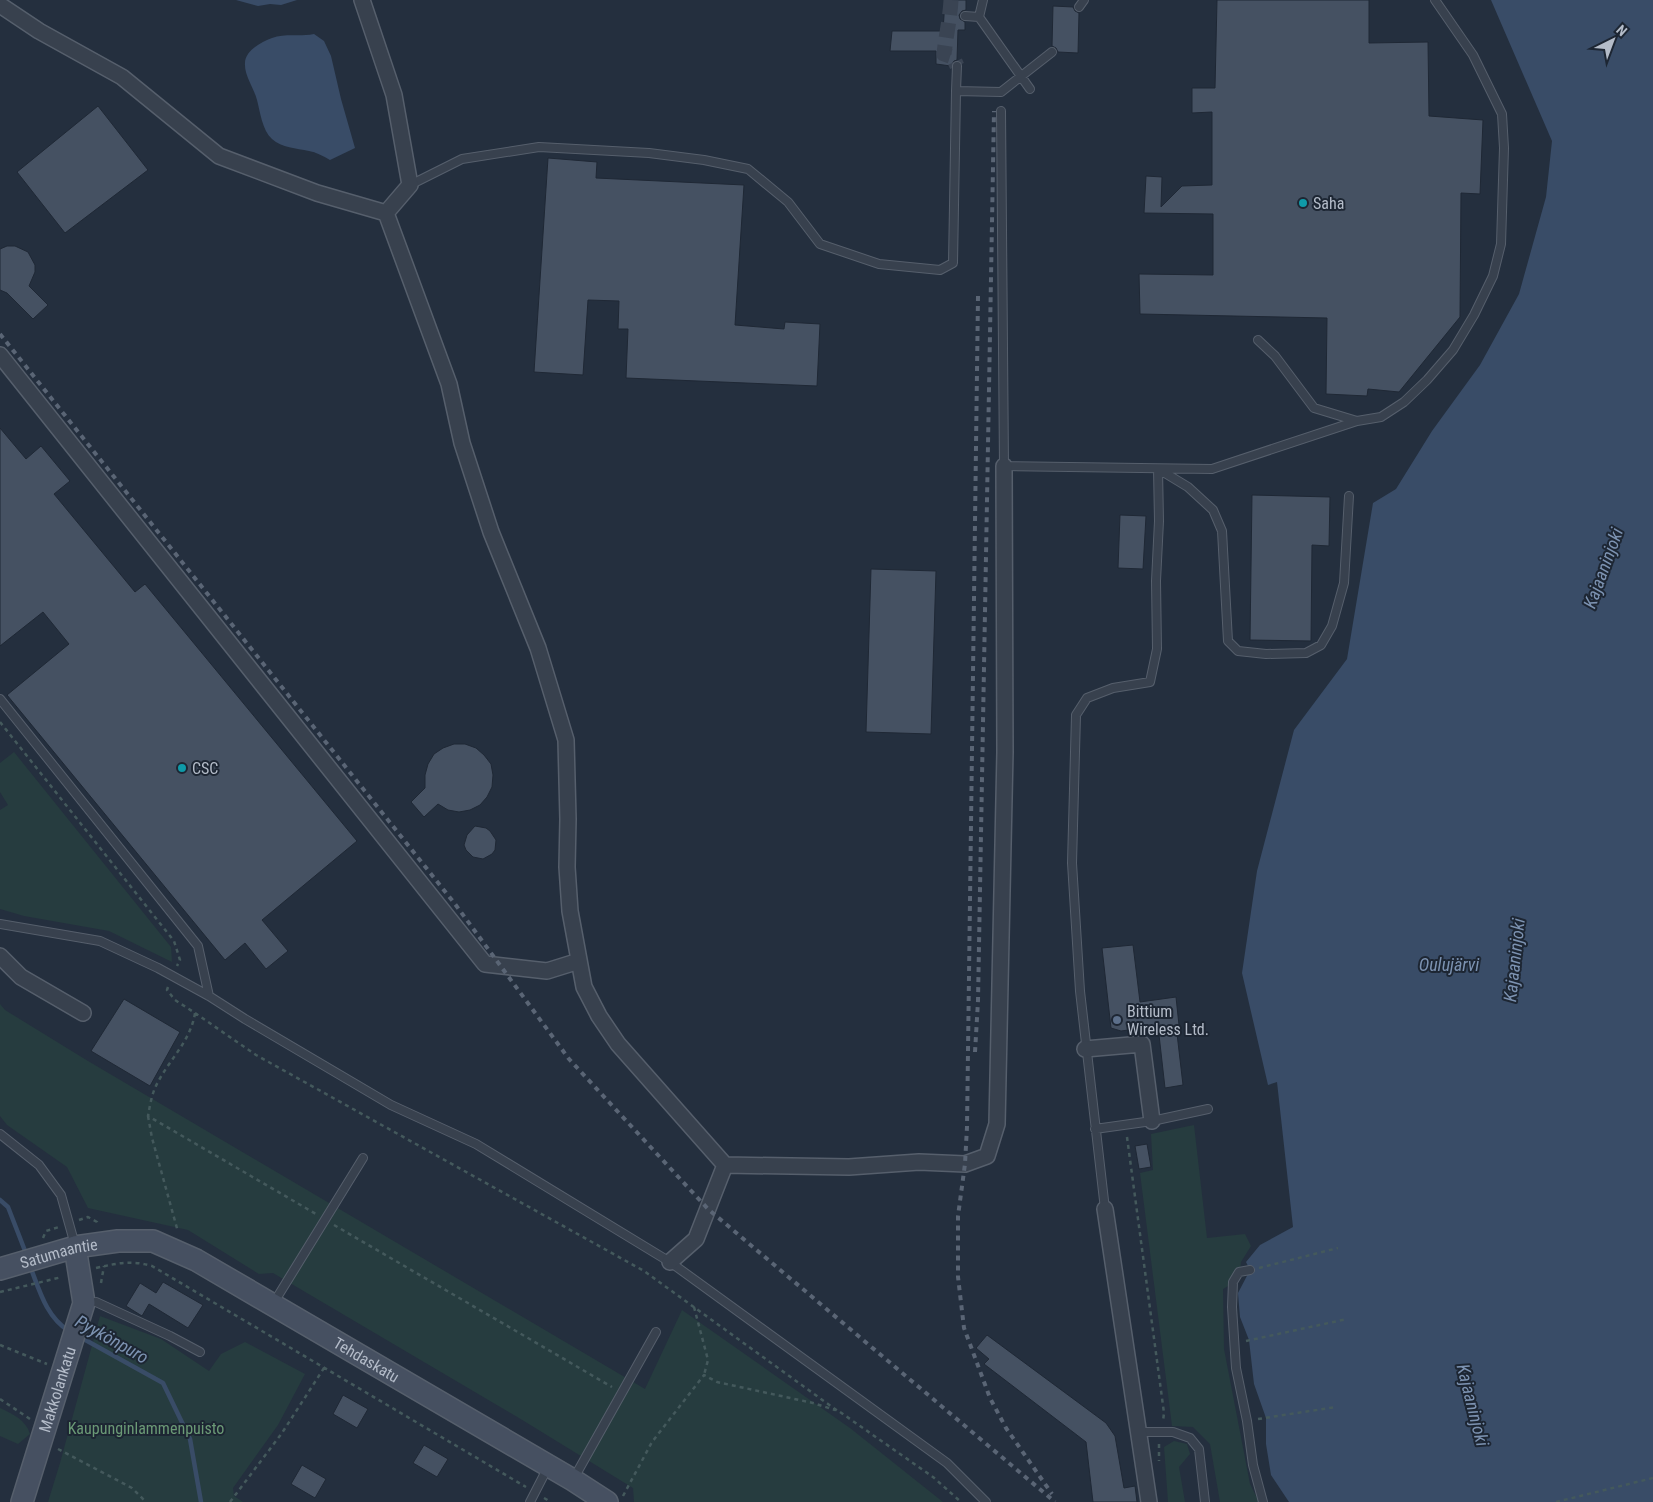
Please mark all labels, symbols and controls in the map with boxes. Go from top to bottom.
north arrow [1588,15,1638,65]
text: N [1613,22,1630,39]
place label: Saha [1313,194,1344,213]
marker: Saha [1297,197,1309,209]
water label: Kajaaninjoki [1579,524,1628,611]
place label: CSC [192,759,218,778]
marker: CSC [176,762,188,774]
water label: Kajaaninjoki [1499,916,1529,1003]
water label: Oulujärvi [1419,954,1480,975]
place label: Bittium Wireless Ltd. [1127,1002,1209,1039]
marker: Bittium Wireless Ltd. [1111,1014,1123,1026]
street label: Satumaantie [18,1234,99,1272]
water label: Pyykönpuro [72,1310,152,1368]
street label: Tehdaskatu [330,1333,403,1386]
street label: Makkolankatu [35,1344,79,1435]
water label: Kajaaninjoki [1453,1362,1494,1449]
park label: Kaupunginlammenpuisto [68,1419,224,1438]

